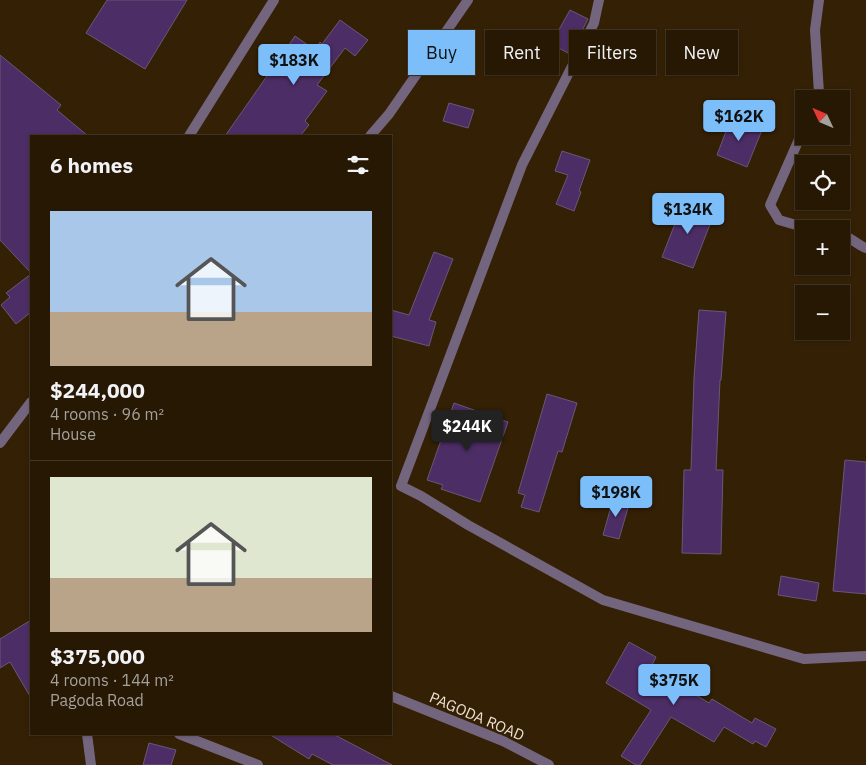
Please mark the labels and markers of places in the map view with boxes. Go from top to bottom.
pin: $183K [259,44,329,86]
pin: $162K [704,100,774,142]
pin: $134K [653,192,723,235]
pin: $244K [432,410,502,452]
pin: $198K [581,476,651,518]
pin: $375K [639,664,709,706]

